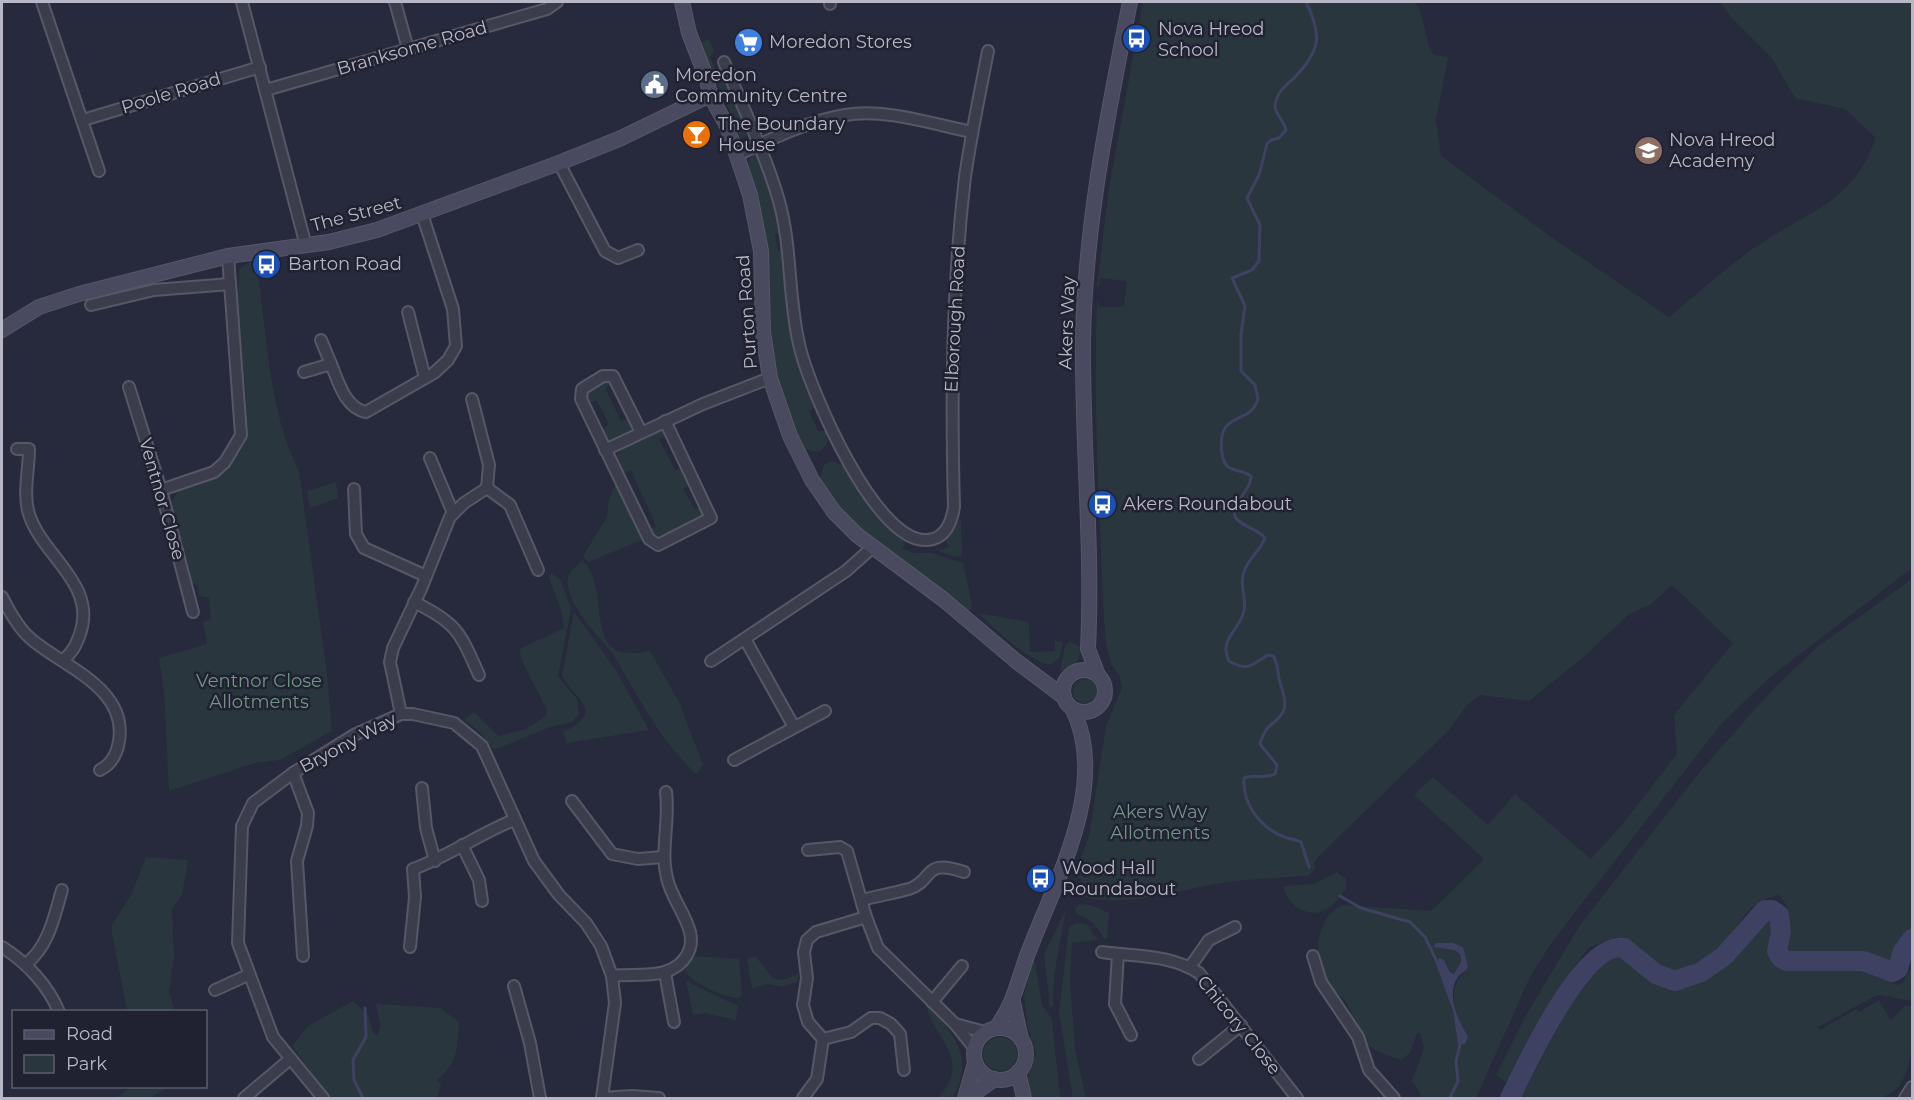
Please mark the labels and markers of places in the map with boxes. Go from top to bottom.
place label: Nova Hreod School [1158,18,1264,61]
bus stop icon: Nova Hreod School [1121,23,1153,55]
supermarket icon: Moredon Stores [732,26,764,58]
place label: Moredon Stores [769,31,912,53]
place label: Moredon Community Centre [675,64,848,107]
public building icon: Moredon Community Centre [638,69,670,101]
place label: The Boundary House [718,113,845,156]
bar icon: The Boundary House [681,118,713,150]
place label: Nova Hreod Academy [1669,129,1775,172]
school or university icon: Nova Hreod Academy [1632,134,1664,166]
bus stop icon: Barton Road [251,248,283,280]
place label: Barton Road [288,253,402,275]
bus stop icon: Akers Roundabout [1086,488,1118,520]
place label: Akers Roundabout [1123,493,1292,515]
place label: Wood Hall Roundabout [1062,857,1176,900]
bus stop icon: Wood Hall Roundabout [1025,862,1057,894]

